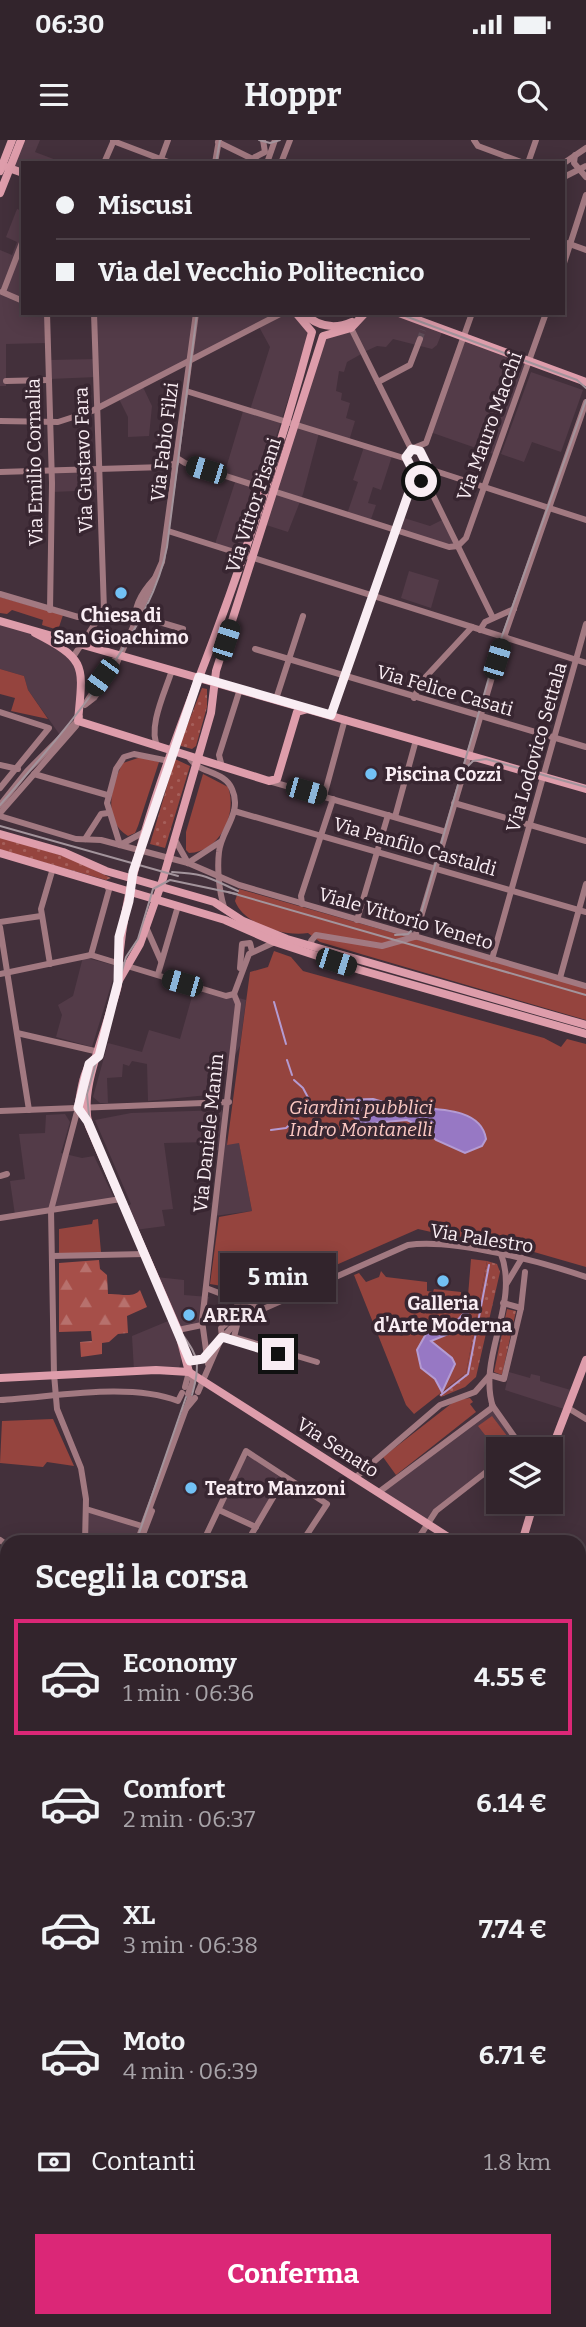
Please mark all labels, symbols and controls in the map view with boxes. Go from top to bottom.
text: 06:30 [35,9,104,40]
icon: menu [35,76,73,114]
text: Hoppr [244,76,342,114]
icon: search [513,76,551,114]
text: Miscusi [98,190,192,221]
text: Via del Vecchio Politecnico [98,257,424,288]
street label: Via Mauro Macchi [452,348,527,504]
street label: Via Emilio Cornalia [22,377,47,546]
street label: Via Fabio Filzi [146,381,183,503]
street label: Via Gustavo Fara [69,386,98,533]
street label: Via Vittor Pisani [221,434,286,576]
car [183,454,230,486]
route start [405,465,437,497]
marker: Chiesa di San Gioachimo [113,585,129,601]
place label: Chiesa di San Gioachimo [53,604,189,649]
car [210,617,243,663]
car [481,636,514,682]
car [82,654,123,700]
street label: Via Lodovico Settala [501,659,572,835]
street label: Via Felice Casati [374,660,516,721]
place label: Piscina Cozzi [385,763,502,786]
marker: Piscina Cozzi [363,766,379,782]
car [283,775,330,807]
street label: Via Panfilo Castaldi [331,812,499,881]
street label: Viale Vittorio Veneto [316,883,496,954]
car [313,946,360,978]
car [159,967,206,999]
street label: Via Daniele Manin [189,1052,228,1214]
park label: Giardini pubblici Indro Montanelli [289,1096,433,1141]
street label: Via Palestro [429,1219,535,1258]
callout: 5 min [220,1252,336,1302]
text: 5 min [248,1263,308,1291]
marker: Galleria d'Arte Moderna [435,1273,451,1289]
place label: Galleria d'Arte Moderna [374,1292,512,1337]
place label: ARERA [203,1304,267,1327]
marker: ARERA [181,1307,197,1323]
route end [262,1338,294,1370]
street label: Via Senato [292,1412,383,1483]
map controls [486,1437,563,1514]
button: layers [486,1437,563,1514]
place label: Teatro Manzoni [205,1477,346,1500]
marker: Teatro Manzoni [183,1480,199,1496]
text: Scegli la corsa [35,1558,248,1596]
icon: car [39,1646,102,1709]
text: Economy [123,1648,237,1679]
text: 4.55 € [474,1662,547,1693]
text: 1 min · 06:36 [123,1679,254,1707]
icon: car [39,1772,102,1835]
text: Comfort [123,1774,226,1805]
text: 6.14 € [476,1788,547,1819]
text: 2 min · 06:37 [123,1805,255,1833]
icon: car [39,1898,102,1961]
text: XL [123,1900,155,1931]
text: 7.74 € [479,1914,547,1945]
text: 3 min · 06:38 [123,1931,258,1959]
icon: car [39,2024,102,2087]
text: Moto [123,2026,185,2057]
text: 6.71 € [479,2040,547,2071]
text: 4 min · 06:39 [123,2057,258,2085]
icon: cash [35,2143,73,2181]
text: Contanti [91,2146,195,2177]
text: 1.8 km [484,2148,551,2176]
button: Conferma [35,2234,551,2314]

